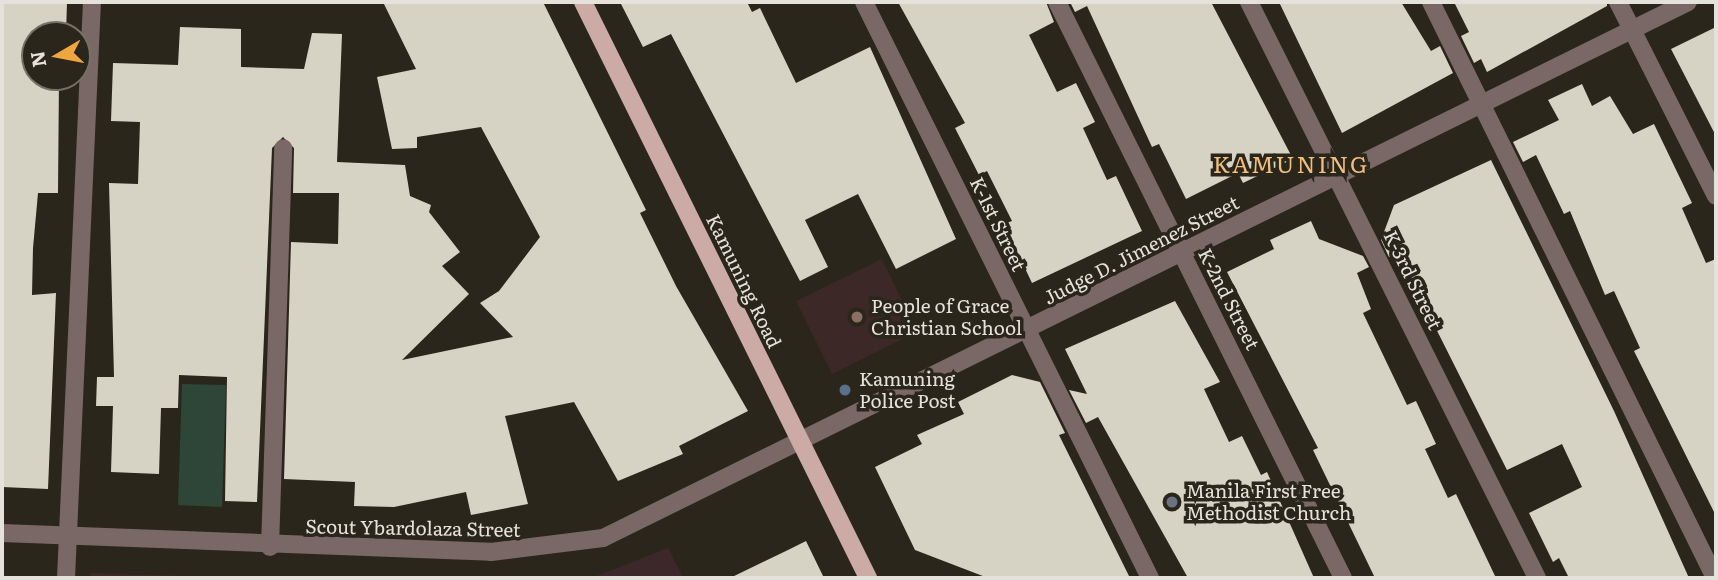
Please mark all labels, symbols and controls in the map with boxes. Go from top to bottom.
north arrow [21,21,91,91]
text: N [22,49,52,70]
district label: KAMUNING [1214,149,1368,177]
street label: K-1st Street [965,173,1031,275]
street label: Judge D. Jimenez Street [1040,191,1242,309]
street label: Kamuning Road [702,210,786,352]
street label: K-3rd Street [1379,227,1447,333]
street label: K-2nd Street [1194,244,1264,354]
place label: People of Grace Christian School [871,295,1022,339]
marker: People of Grace Christian School [849,309,865,325]
place label: Kamuning Police Post [859,368,955,412]
marker: Kamuning Police Post [837,382,853,398]
place label: Manila First Free Methodist Church [1186,480,1351,524]
marker: Manila First Free Methodist Church [1164,494,1180,510]
street label: Scout Ybardolaza Street [305,515,521,541]

